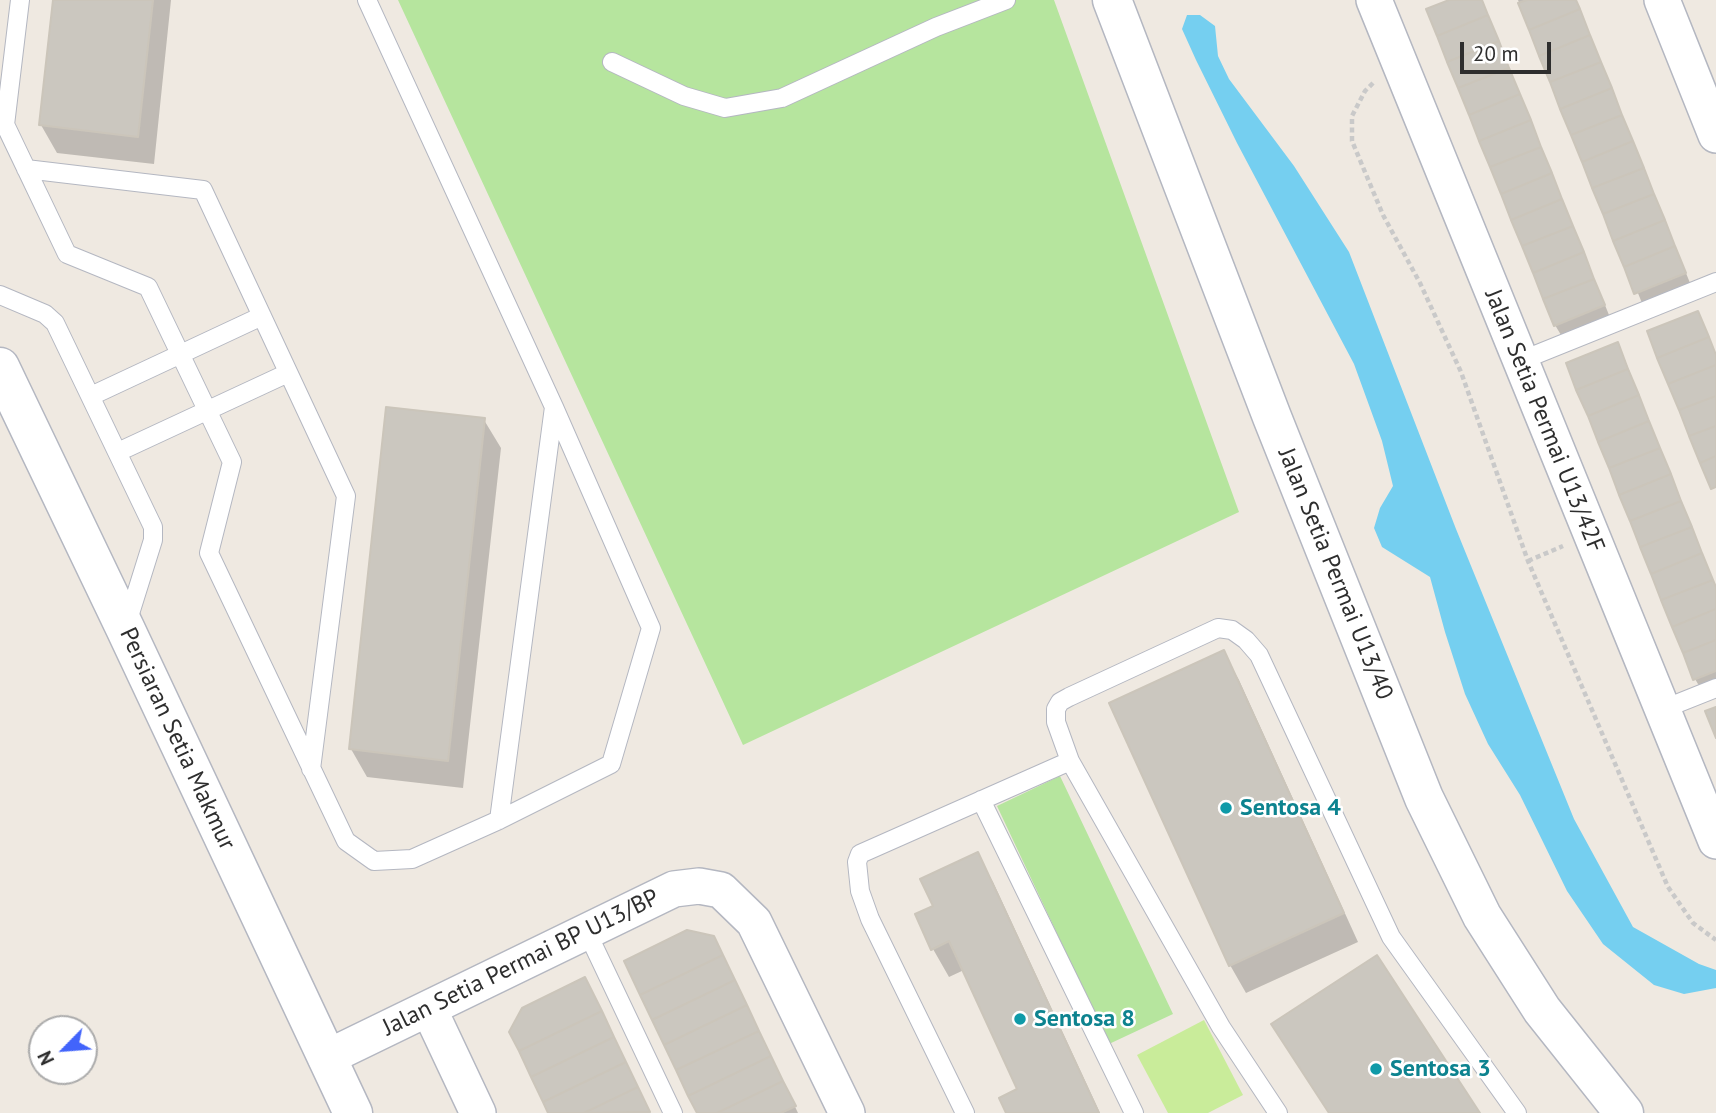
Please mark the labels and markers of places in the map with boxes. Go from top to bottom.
place label: Sentosa 4 [1240,794,1341,822]
marker: Sentosa 4 [1218,800,1234,816]
place label: Sentosa 8 [1034,1005,1135,1033]
marker: Sentosa 8 [1012,1011,1028,1027]
place label: Sentosa 3 [1390,1055,1491,1083]
marker: Sentosa 3 [1368,1061,1384,1077]

